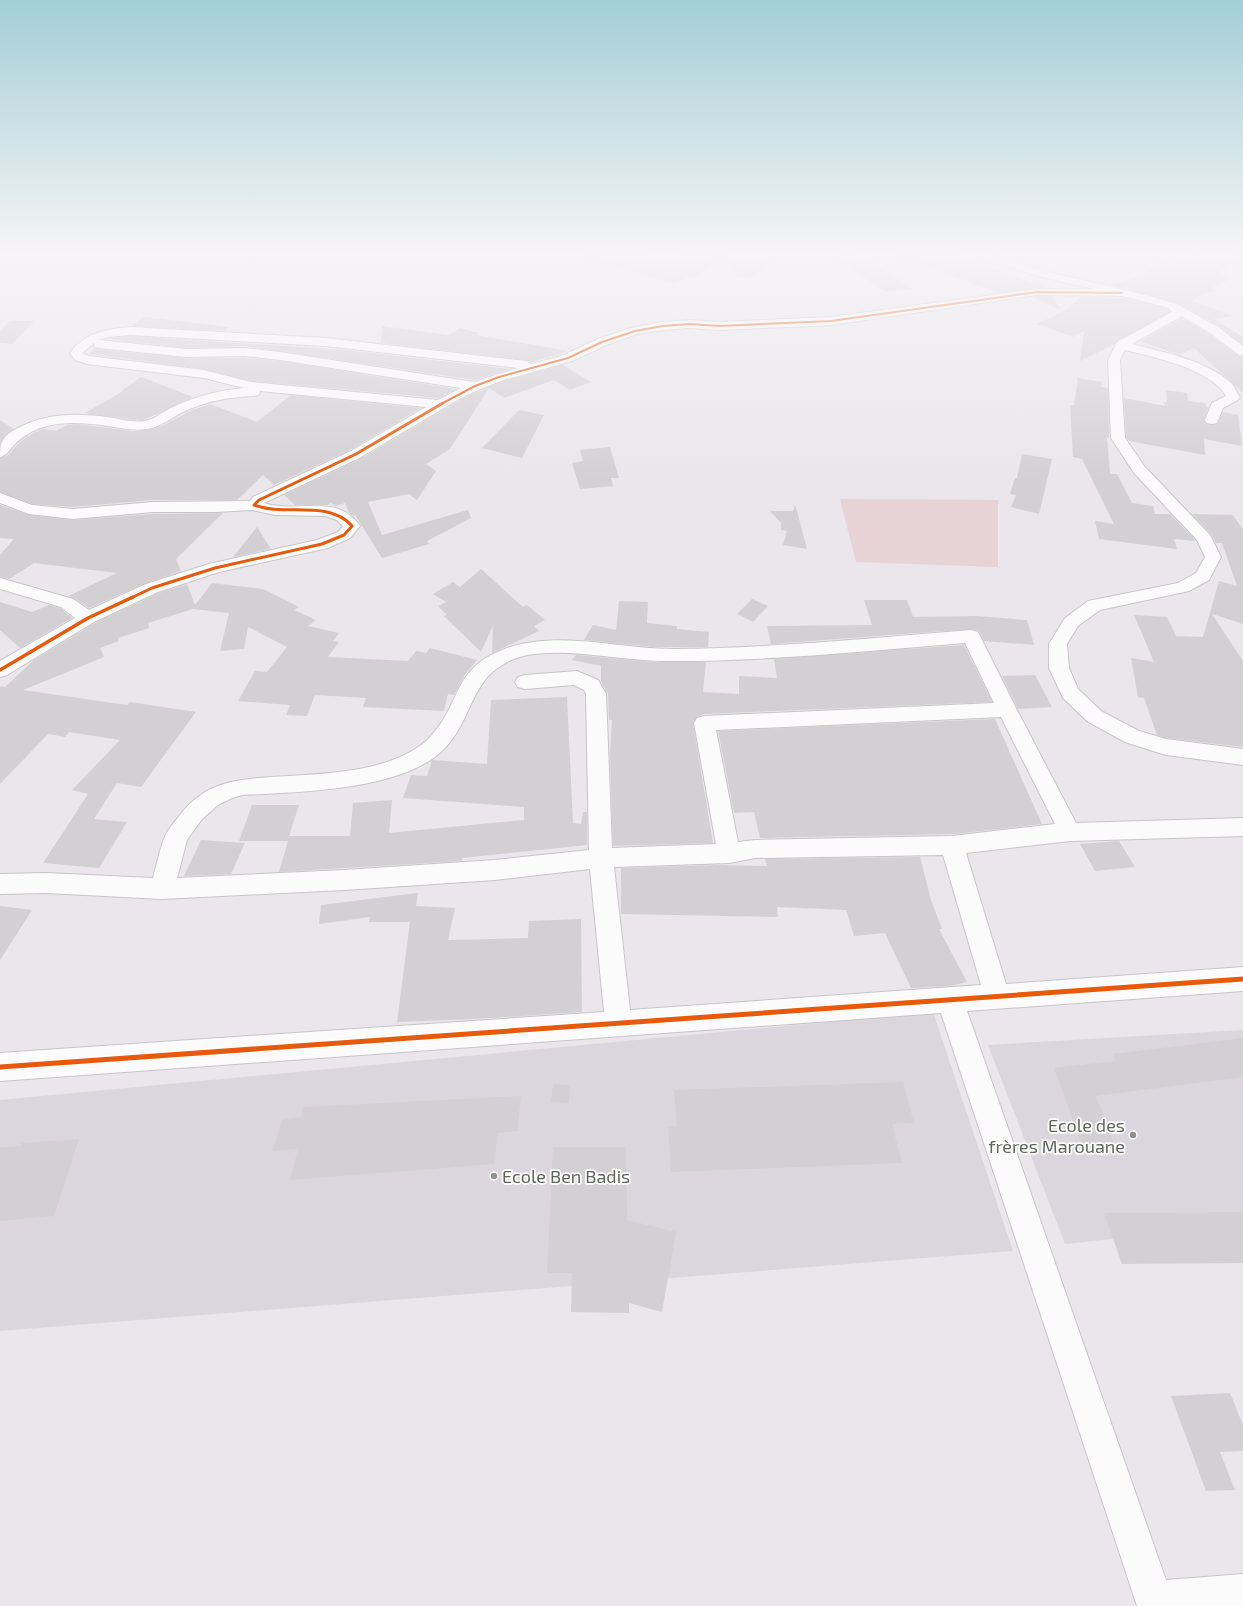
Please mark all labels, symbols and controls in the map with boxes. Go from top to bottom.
place label: Ecole des frères Marouane [989,1114,1125,1157]
marker: Ecole des frères Marouane [1128,1130,1138,1140]
place label: Ecole Ben Badis [502,1165,630,1187]
marker: Ecole Ben Badis [489,1171,499,1181]

